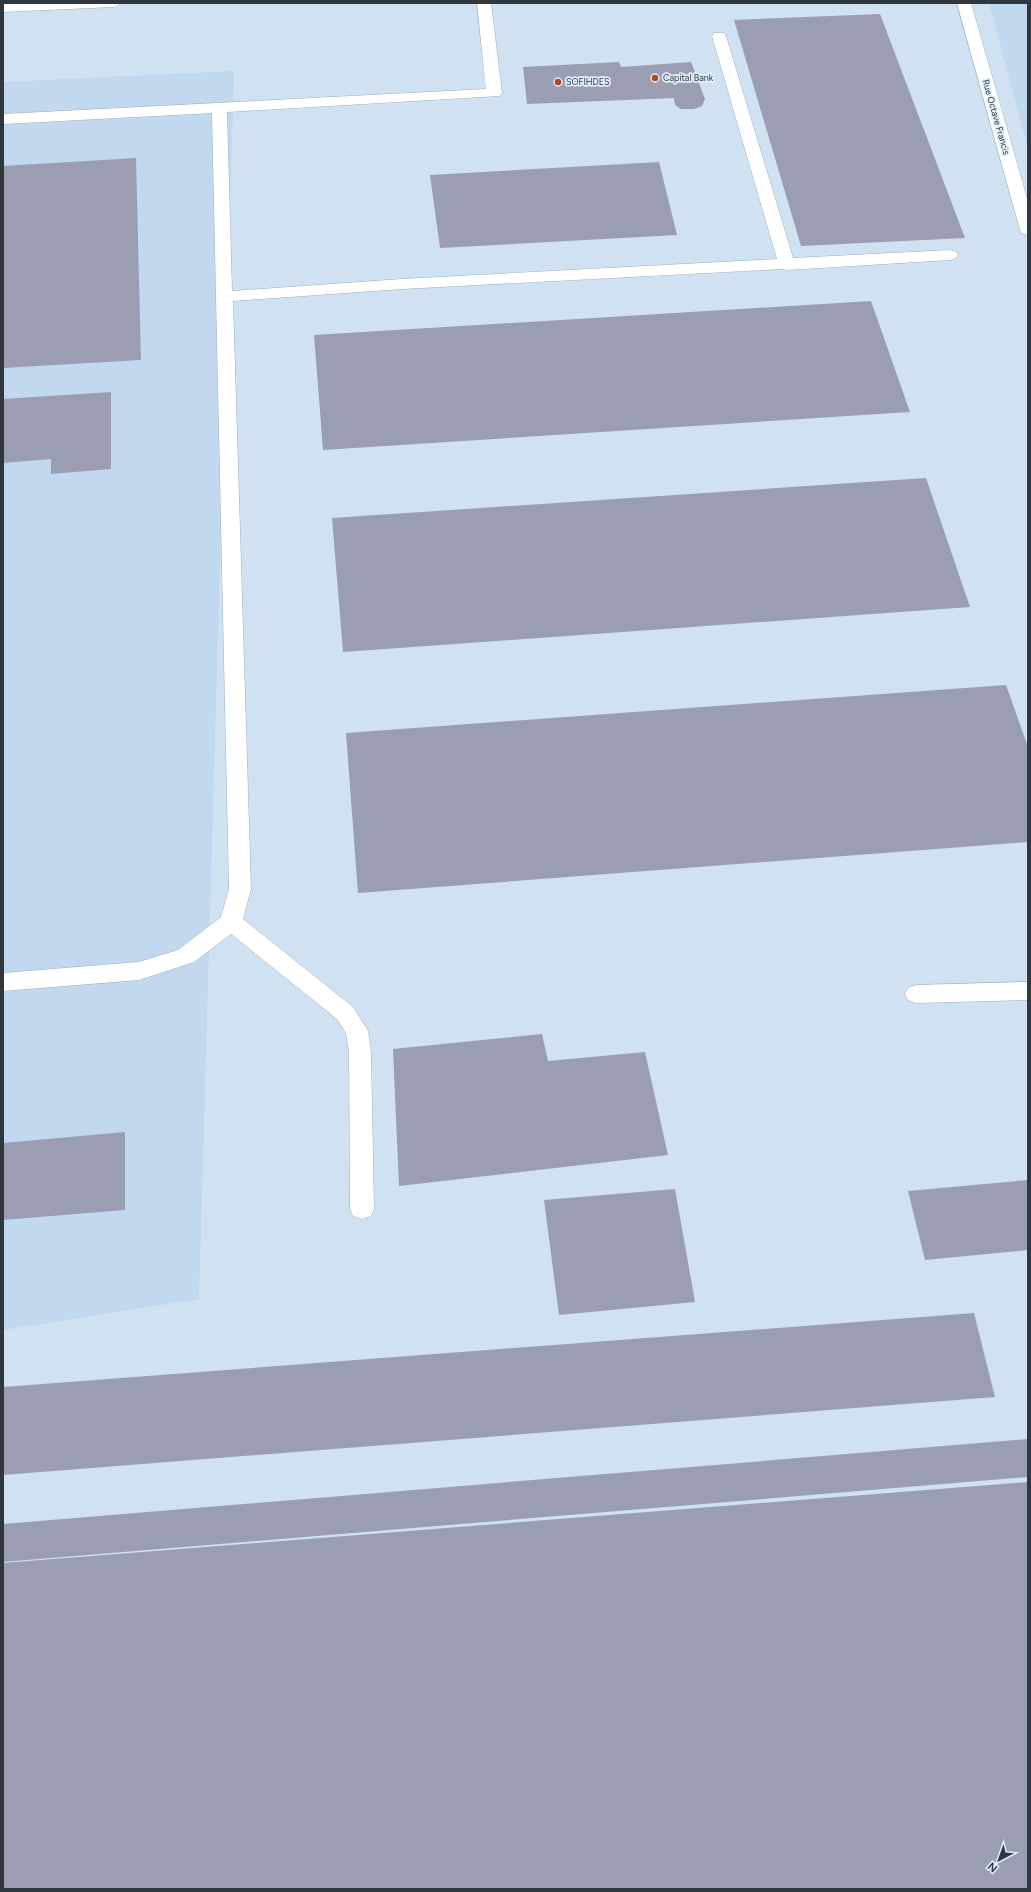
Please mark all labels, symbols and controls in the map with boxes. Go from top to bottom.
place label: Capital Bank [663,72,714,83]
marker: Capital Bank [650,73,660,83]
place label: SOFIHDES [566,76,610,87]
marker: SOFIHDES [553,77,563,87]
street label: Rue Octave Francis [980,78,1013,156]
north arrow [979,1840,1019,1880]
text: N [985,1859,1000,1875]

